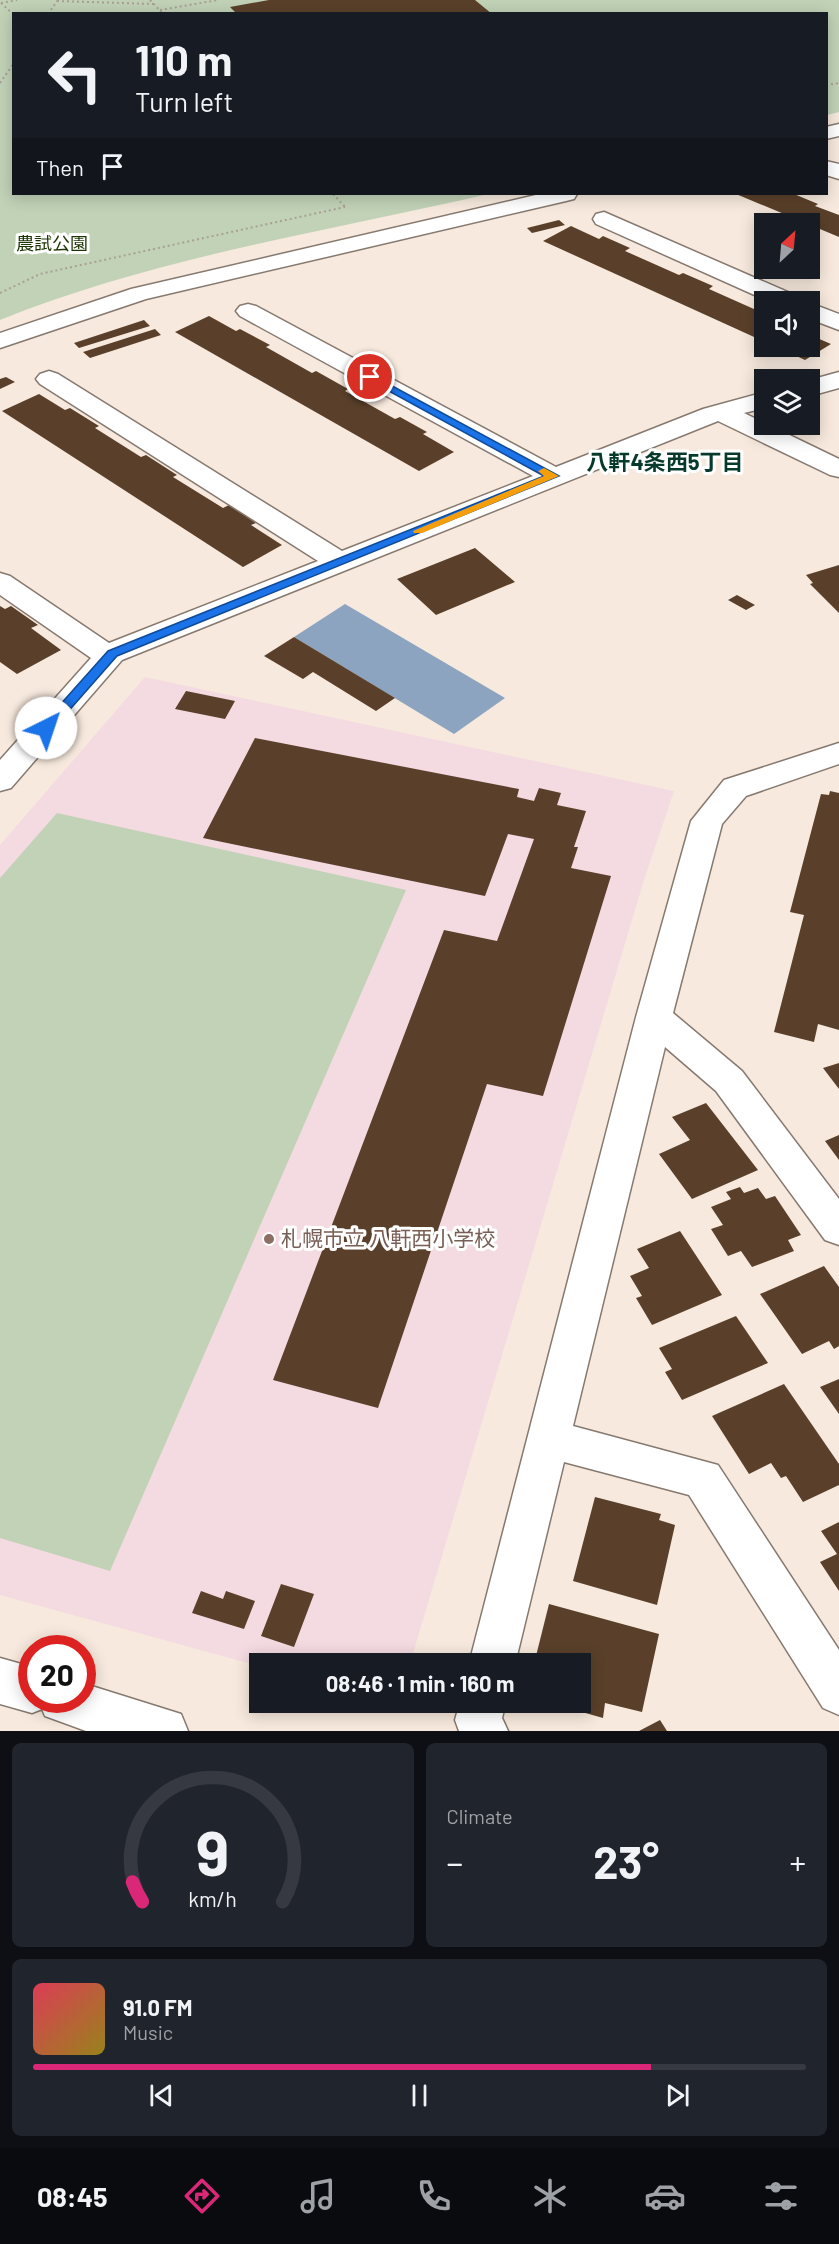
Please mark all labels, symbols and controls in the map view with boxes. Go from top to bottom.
text: 110 m [135,34,232,84]
icon: left [36,36,114,114]
text: Turn left [135,85,233,117]
icon: arrive [96,150,129,183]
text: Then [36,154,84,180]
north arrow [754,213,820,279]
map controls [754,213,820,435]
park label: 農試公園 [16,232,88,254]
button: sound [754,291,820,357]
pin [344,351,395,402]
icon: arrive [353,360,386,393]
button: layers [754,369,820,435]
district label: 八軒4条西5丁目 [586,448,744,474]
position arrow [14,696,78,760]
place label: 札幌市立 八軒西小学校 [281,1225,495,1250]
marker: 札幌市立 八軒西小学校 [262,1232,276,1246]
speed limit sign: 20 [18,1635,96,1713]
text: 08:46 · 1 min · 160 m [326,1670,514,1696]
text: Climate [447,1804,513,1828]
text: 9 [196,1814,229,1888]
text: 23° [593,1834,659,1888]
text: − [447,1842,463,1882]
text: + [789,1842,806,1882]
text: km/h [188,1886,237,1911]
text: 91.0 FM [123,1994,192,2020]
text: Music [123,2020,173,2044]
icon: previous [145,2079,178,2112]
icon: pause [403,2079,436,2112]
icon: next [661,2079,694,2112]
icon: directions [181,2175,223,2217]
icon: music [297,2175,339,2217]
icon: phone [413,2175,455,2217]
icon: climate [529,2175,571,2217]
icon: car [644,2175,686,2217]
icon: filters [760,2175,802,2217]
text: 08:45 [37,2180,108,2212]

